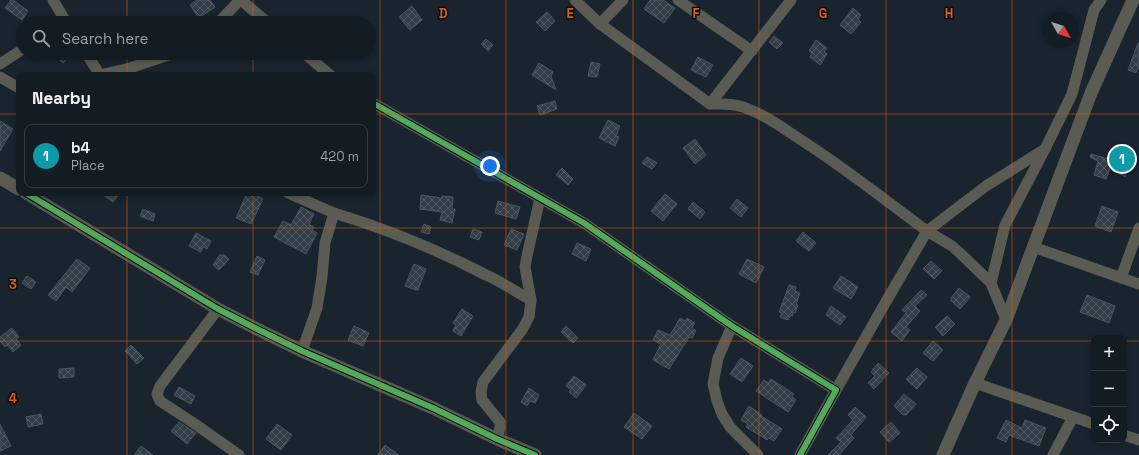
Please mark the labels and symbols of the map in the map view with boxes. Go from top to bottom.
text: D [439,5,448,22]
text: E [566,5,574,22]
text: F [693,5,700,22]
text: G [819,5,827,22]
text: H [945,5,953,22]
north arrow [1043,12,1079,48]
pin: 1 [1109,144,1135,174]
your location [480,156,500,176]
text: 3 [9,276,17,293]
text: 4 [9,390,17,407]

